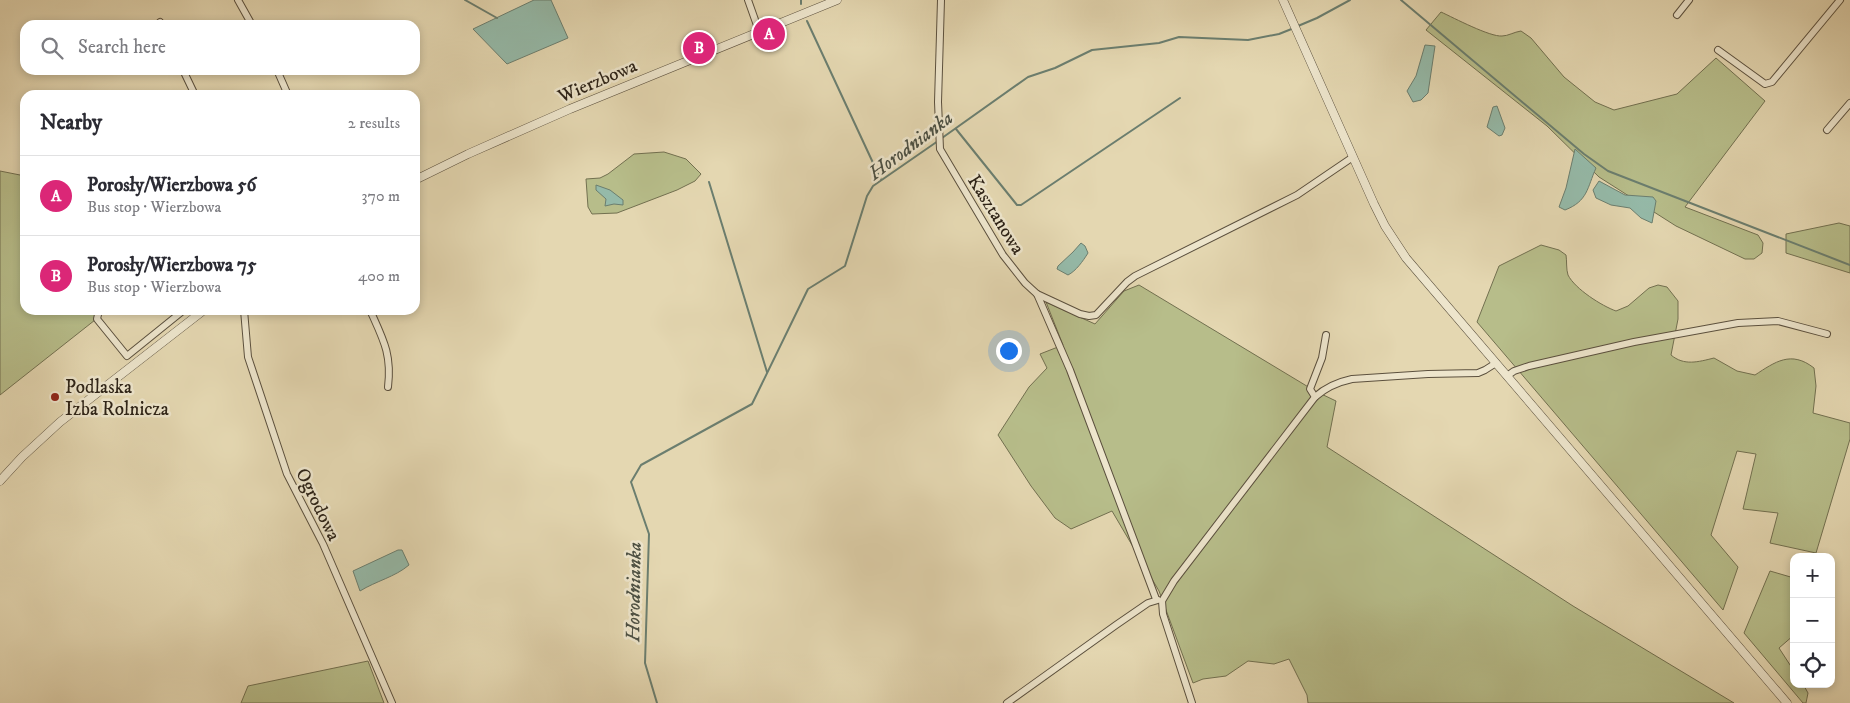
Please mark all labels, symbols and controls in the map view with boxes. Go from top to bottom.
pin: A [753,15,785,53]
search box [20,20,420,75]
pin: B [683,29,715,67]
icon: search [38,34,66,62]
text: Search here [78,36,166,59]
street label: Wierzbowa [554,54,641,109]
water label: Horodnianka [863,106,958,187]
text: Nearby [40,110,102,136]
text: 2 results [348,113,400,133]
street label: Kasztanowa [962,171,1029,259]
text: Porosły/Wierzbowa 56 [87,174,256,197]
text: A [51,186,61,206]
text: 370 m [362,186,400,206]
text: Bus stop · Wierzbowa [87,197,221,217]
text: Porosły/Wierzbowa 75 [87,254,256,277]
text: B [51,266,61,286]
text: 400 m [358,266,400,286]
text: Bus stop · Wierzbowa [87,277,221,297]
your location [996,338,1022,364]
place label: Podlaska Izba Rolnicza [65,376,169,421]
marker: Podlaska Izba Rolnicza [49,391,61,403]
street label: Ogrodowa [290,465,345,545]
water label: Horodnianka [621,542,648,643]
map controls [1790,553,1835,688]
button: + [1790,553,1835,598]
button: − [1790,598,1835,643]
button: locate [1790,643,1835,688]

